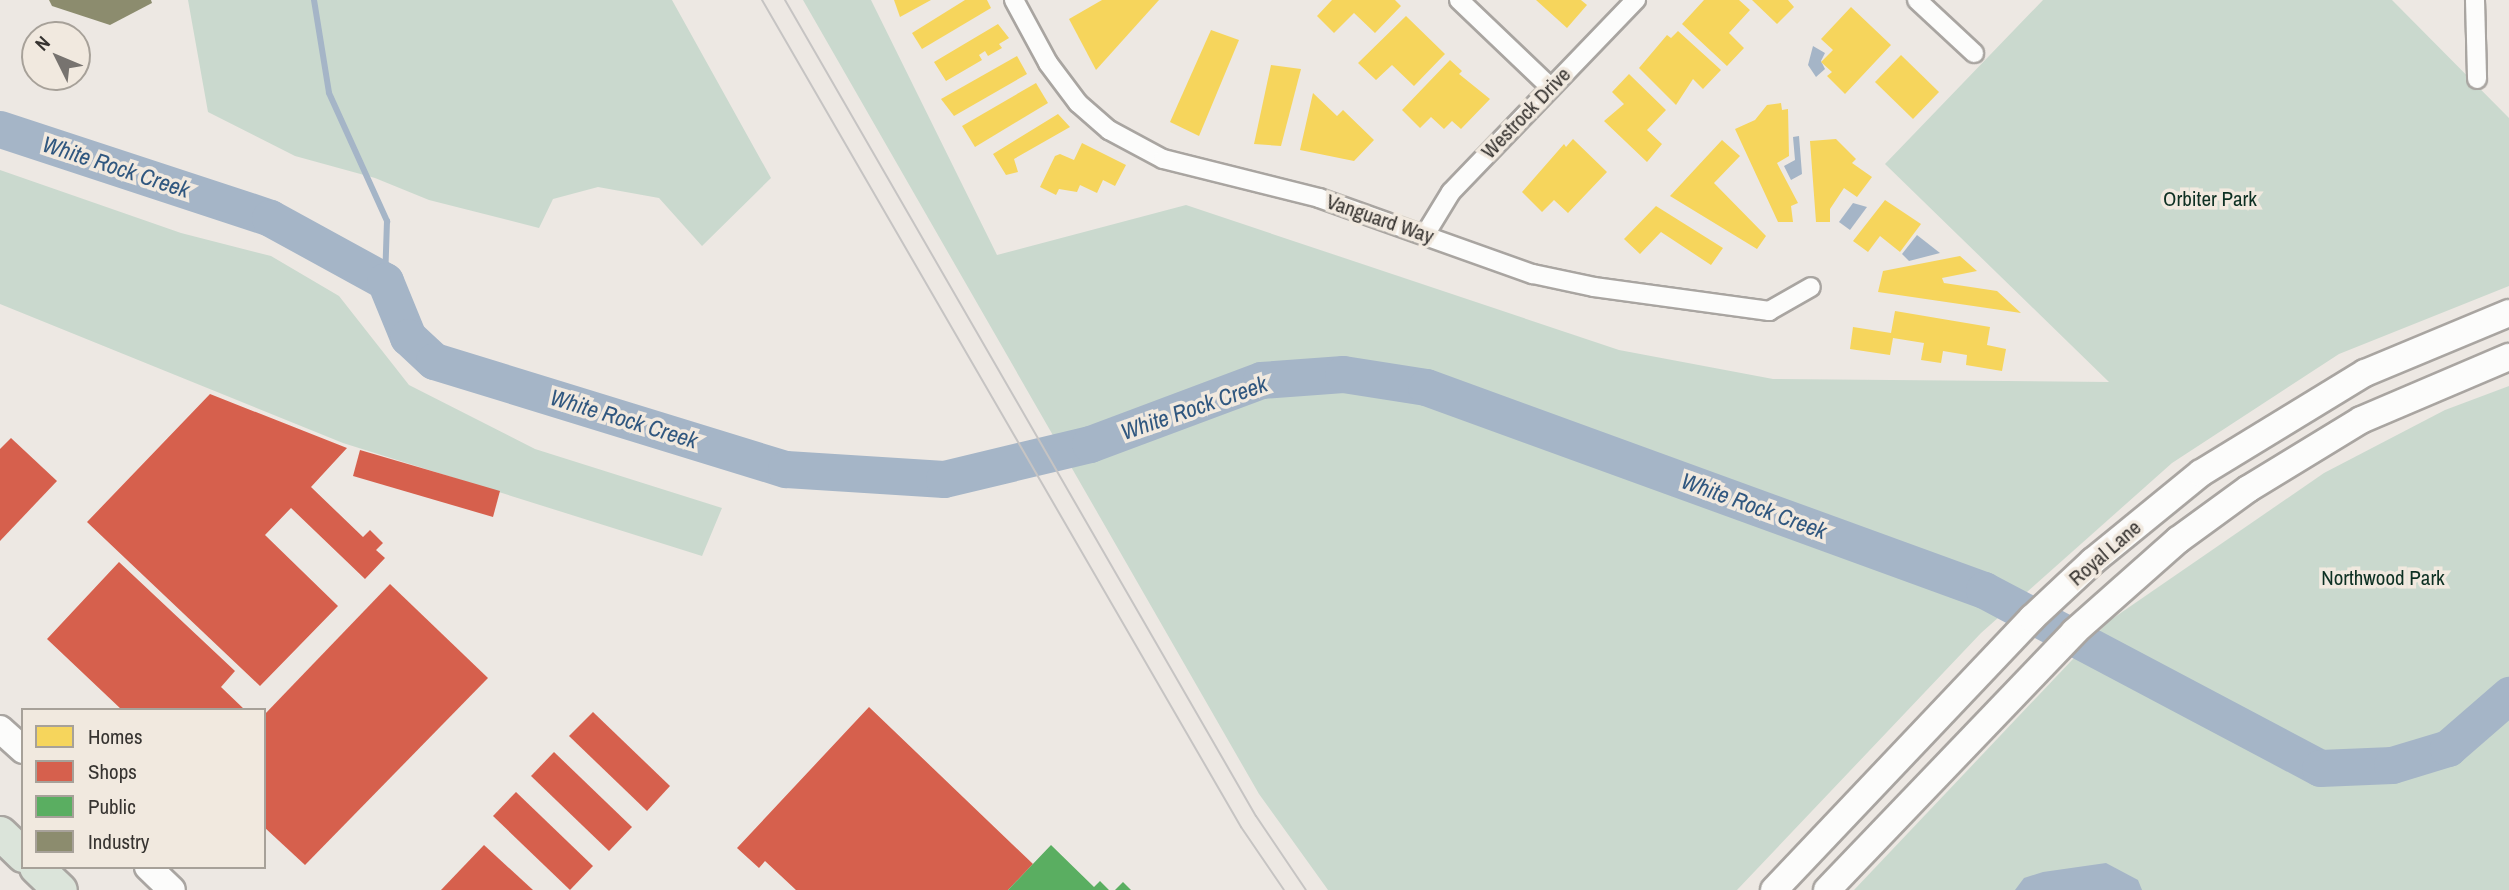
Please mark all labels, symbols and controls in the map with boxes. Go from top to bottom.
north arrow [21,21,91,91]
text: N [29,30,55,56]
street label: Westrock Drive [1476,62,1576,164]
water label: White Rock Creek [39,130,193,204]
park label: Orbiter Park [2163,186,2257,212]
street label: Vanguard Way [1323,189,1437,249]
water label: White Rock Creek [1117,370,1271,446]
water label: White Rock Creek [547,383,701,455]
water label: White Rock Creek [1677,467,1831,545]
street label: Royal Lane [2064,515,2146,591]
park label: Northwood Park [2321,565,2445,591]
legend [21,708,266,869]
text: Homes [88,722,143,751]
text: Shops [88,757,137,786]
text: Public [88,792,136,821]
text: Industry [88,827,149,856]

